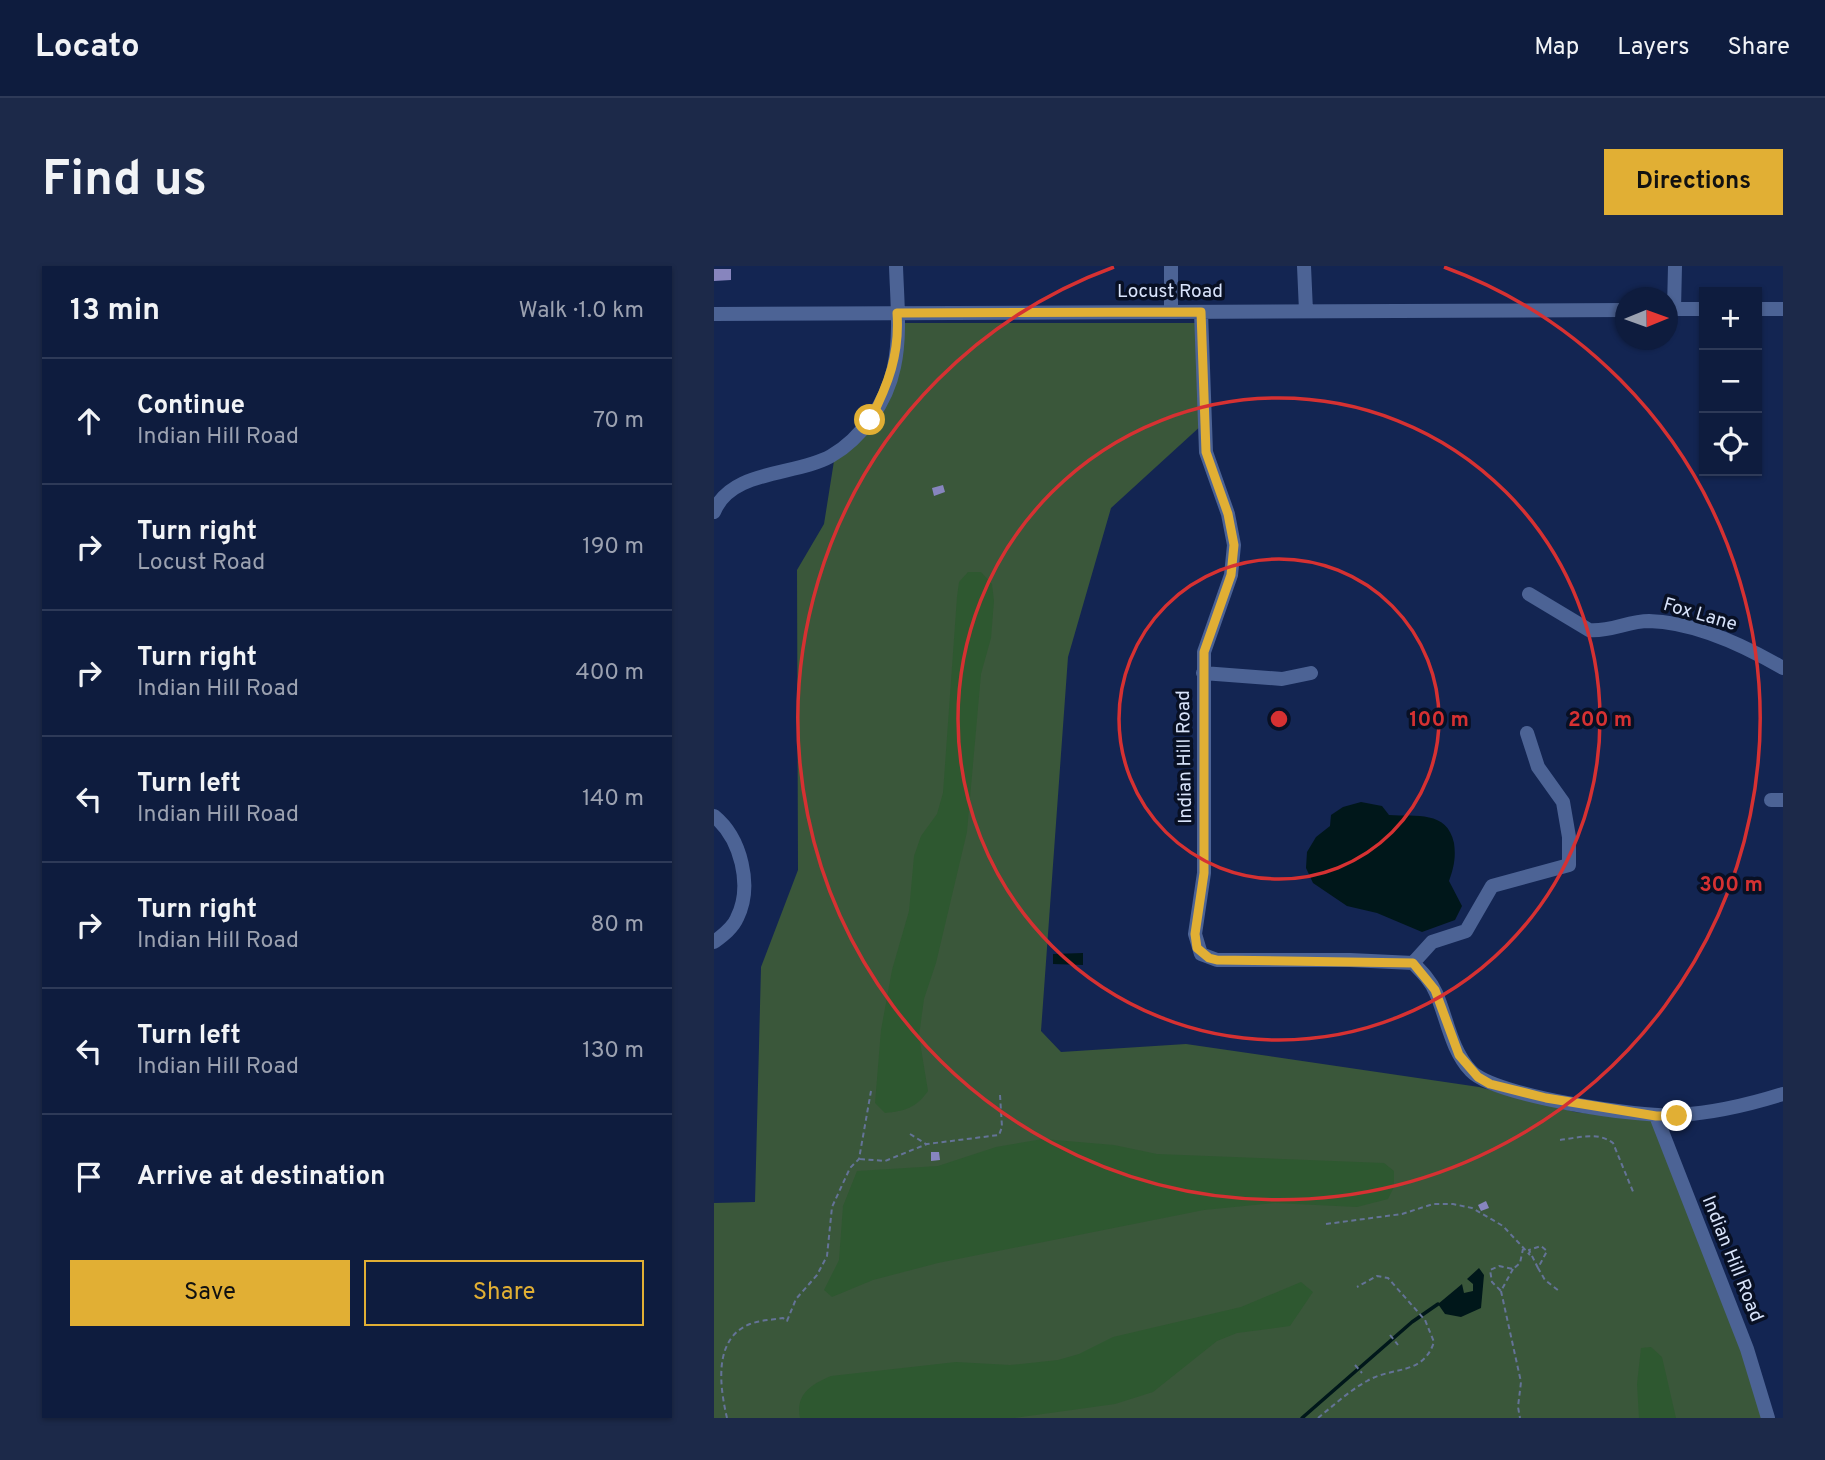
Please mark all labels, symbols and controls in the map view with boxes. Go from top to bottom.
text: Locato [35,27,140,69]
text: Map [1534,33,1579,63]
text: Layers [1617,33,1689,63]
text: Share [1727,33,1790,63]
button: Directions [1604,149,1783,215]
text: Find us [42,151,207,213]
street label: Locust Road [1117,280,1223,304]
north arrow [1615,287,1678,350]
map controls [1699,287,1762,476]
button: + [1699,287,1762,350]
text: 13 min [70,293,160,330]
text: Walk · 1.0 km [518,297,644,326]
button: − [1699,350,1762,413]
text: Continue [137,390,245,423]
icon: ahead [70,402,108,440]
route start [854,404,885,435]
text: 70 m [593,407,644,436]
button: locate [1699,413,1762,476]
text: Indian Hill Road [137,423,299,452]
text: Turn right [137,516,257,549]
icon: right [70,528,108,566]
text: 190 m [582,533,644,562]
text: Locust Road [137,549,265,578]
street label: Fox Lane [1660,593,1740,637]
text: Turn right [137,642,257,675]
icon: right [70,654,108,692]
text: 400 m [575,659,644,688]
text: Indian Hill Road [137,675,299,704]
street label: Indian Hill Road [1172,690,1198,824]
centre of rings [1267,707,1291,731]
text: 100 m [1409,707,1469,734]
text: 200 m [1568,707,1632,734]
text: Turn left [137,768,241,801]
icon: left [70,780,108,818]
text: 140 m [582,785,644,814]
text: Indian Hill Road [137,801,299,830]
text: 300 m [1699,872,1763,899]
text: Turn right [137,894,257,927]
icon: right [70,906,108,944]
text: 80 m [591,911,644,940]
text: Indian Hill Road [137,927,299,956]
text: Turn left [137,1020,241,1053]
icon: left [70,1032,108,1070]
text: 130 m [582,1037,644,1066]
text: Indian Hill Road [137,1053,299,1082]
route end [1661,1100,1692,1131]
icon: arrive [70,1158,108,1196]
text: Arrive at destination [137,1161,385,1194]
street label: Indian Hill Road [1696,1192,1768,1326]
button: Save [70,1260,350,1326]
button: Share [364,1260,644,1326]

